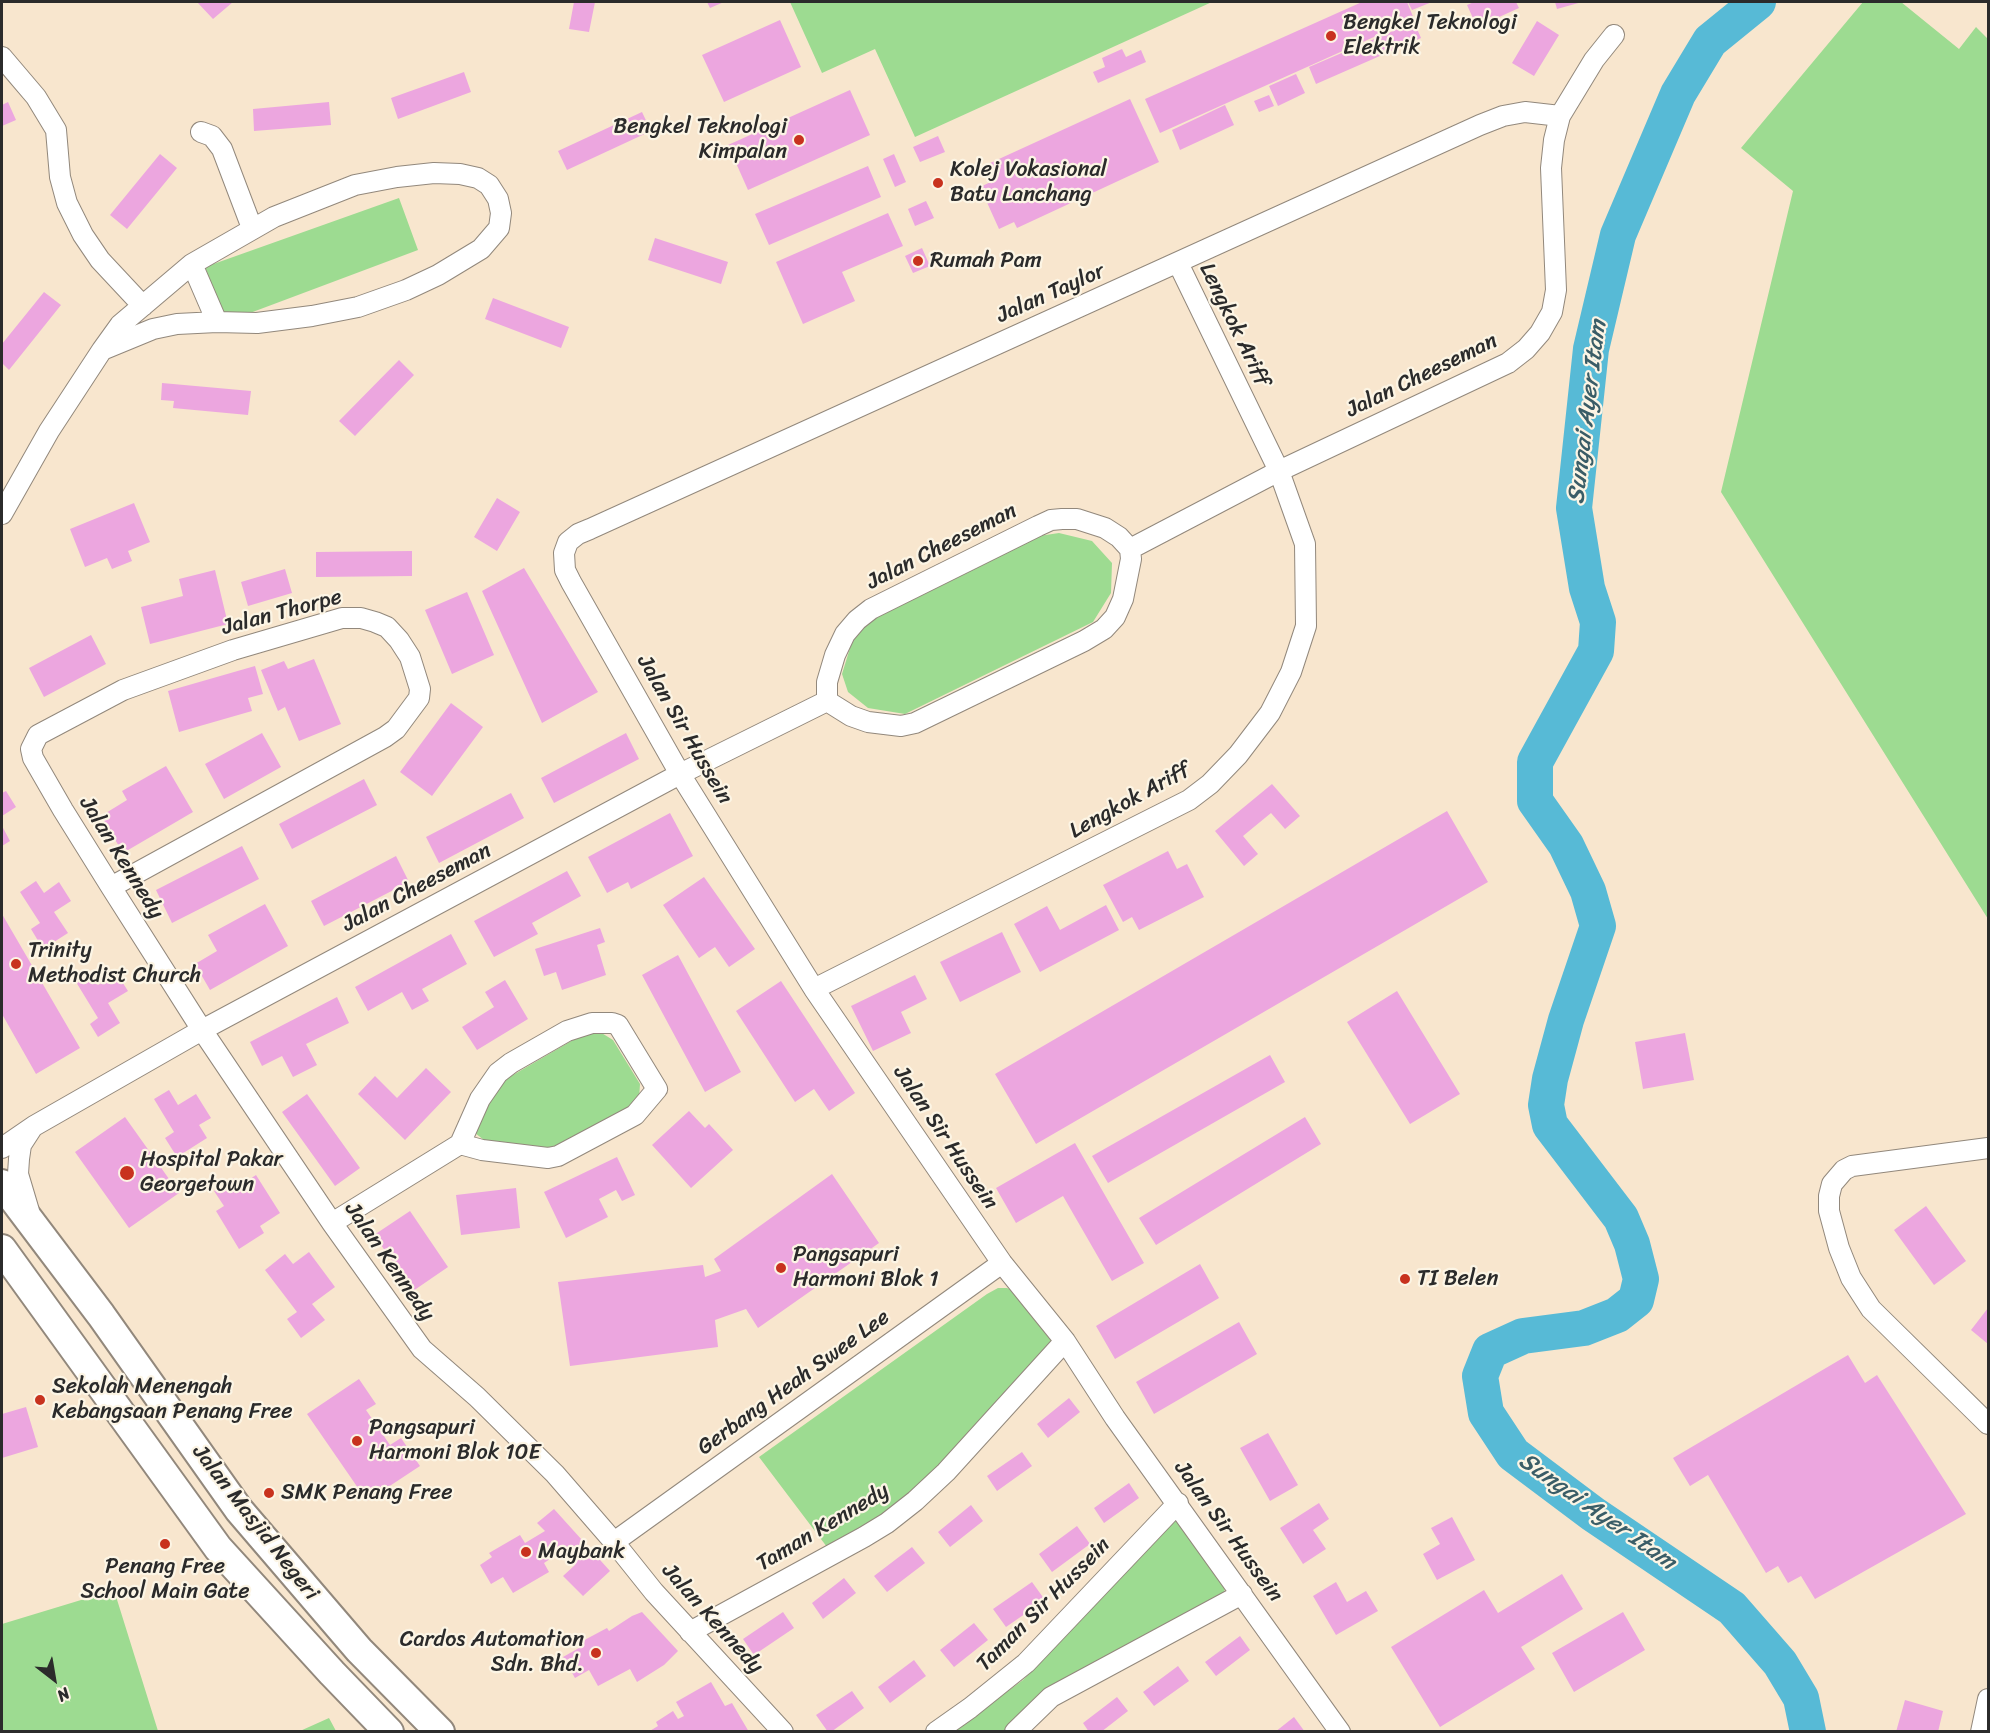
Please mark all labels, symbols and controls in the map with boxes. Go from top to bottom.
place label: Bengkel Teknologi Elektrik [1343,10,1517,62]
marker: Bengkel Teknologi Elektrik [1324,29,1338,43]
place label: Bengkel Teknologi Kimpalan [613,114,787,166]
marker: Bengkel Teknologi Kimpalan [792,133,806,147]
place label: Kolej Vokasional Batu Lanchang [950,157,1107,208]
marker: Kolej Vokasional Batu Lanchang [931,176,945,190]
place label: Rumah Pam [930,248,1042,274]
marker: Rumah Pam [911,254,925,268]
street label: Jalan Taylor [993,258,1109,330]
street label: Lengkok Ariff [1193,259,1275,391]
water label: Sungai Ayer Itam [1562,318,1614,506]
street label: Jalan Cheeseman [1342,328,1502,424]
street label: Jalan Cheeseman [863,498,1021,596]
street label: Jalan Thorpe [219,584,345,642]
street label: Jalan Sir Hussein [631,651,737,809]
street label: Lengkok Ariff [1065,757,1195,845]
street label: Jalan Kennedy [73,792,169,924]
street label: Jalan Cheeseman [338,838,496,938]
place label: Trinity Methodist Church [28,938,201,990]
marker: Trinity Methodist Church [9,957,23,971]
street label: Jalan Sir Hussein [887,1061,1003,1215]
place label: Hospital Pakar Georgetown [140,1147,283,1198]
marker: Hospital Pakar Georgetown [118,1164,136,1182]
street label: Jalan Kennedy [338,1198,440,1326]
place label: Pangsapuri Harmoni Blok 1 [793,1242,939,1294]
marker: Pangsapuri Harmoni Blok 1 [774,1261,788,1275]
place label: TI Belen [1417,1266,1498,1292]
marker: TI Belen [1398,1272,1412,1286]
street label: Gerbang Heah Swee Lee [693,1304,895,1462]
place label: Sekolah Menengah Kebangsaan Penang Free [52,1374,292,1426]
marker: Sekolah Menengah Kebangsaan Penang Free [33,1393,47,1407]
place label: Pangsapuri Harmoni Blok 10E [369,1415,541,1466]
marker: Pangsapuri Harmoni Blok 10E [350,1434,364,1448]
street label: Jalan Masjid Negeri [186,1440,324,1606]
water label: Sungai Ayer Itam [1513,1447,1681,1577]
street label: Jalan Sir Hussein [1168,1456,1288,1608]
street label: Taman Kennedy [752,1478,894,1578]
place label: SMK Penang Free [281,1480,452,1506]
marker: SMK Penang Free [262,1486,276,1500]
street label: Taman Sir Hussein [972,1533,1116,1677]
marker: Penang Free School Main Gate [158,1537,172,1551]
place label: Maybank [538,1539,625,1565]
marker: Maybank [519,1545,533,1559]
place label: Penang Free School Main Gate [81,1554,249,1606]
street label: Jalan Kennedy [656,1559,768,1679]
place label: Cardos Automation Sdn. Bhd. [400,1627,584,1678]
marker: Cardos Automation Sdn. Bhd. [589,1646,603,1660]
north arrow [24,1649,84,1709]
text: N [51,1680,76,1710]

